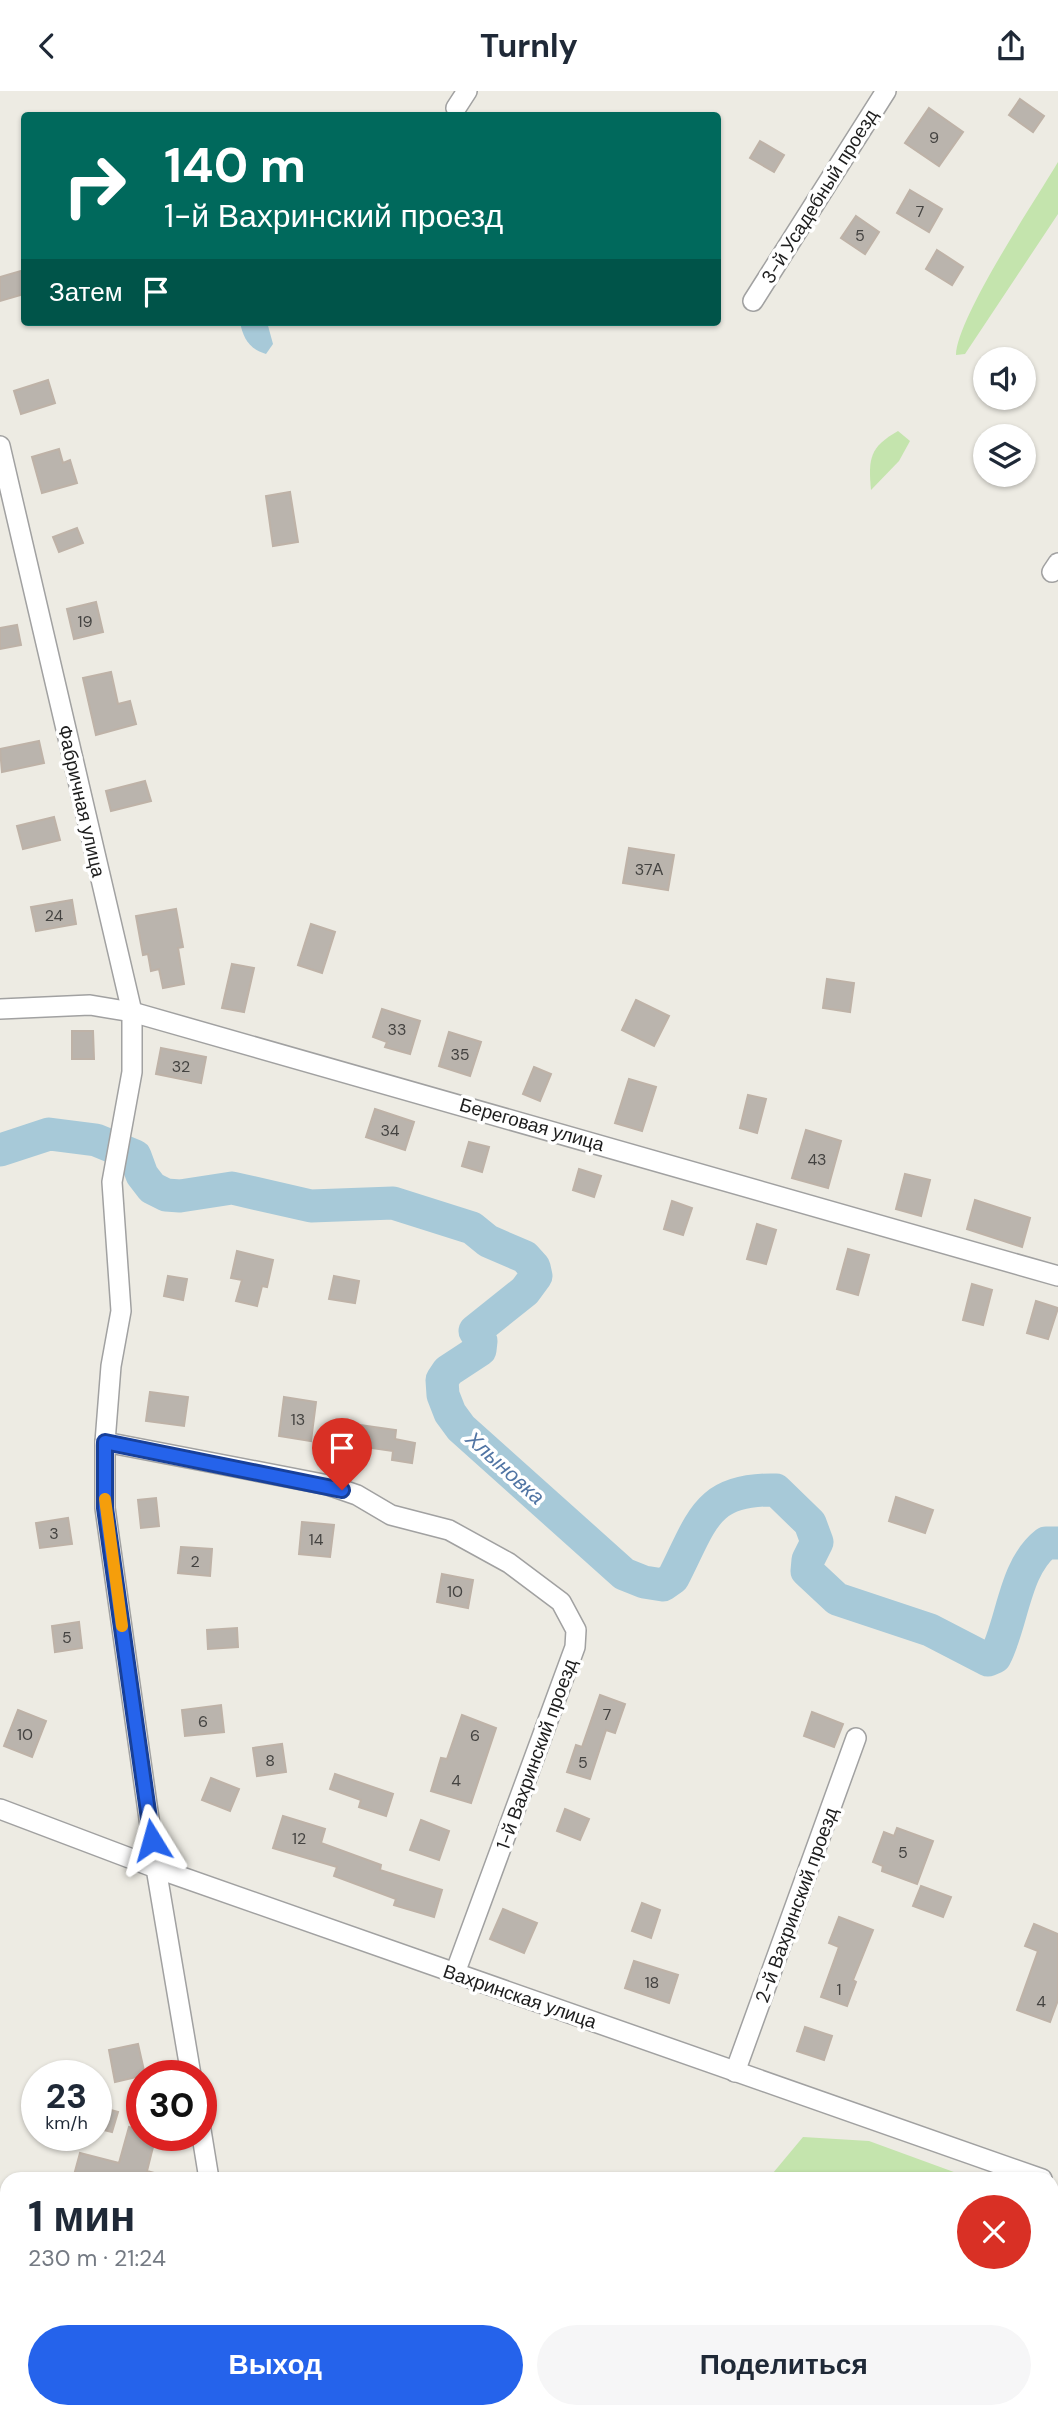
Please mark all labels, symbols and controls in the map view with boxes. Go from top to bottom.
text: Turnly [480,25,578,67]
icon: back [28,27,66,65]
icon: share [992,27,1030,65]
street label: 3-й Усадебный проезд [756,104,883,288]
house number: 9 [929,127,939,148]
text: 140 m [164,133,306,197]
icon: right [49,140,140,231]
text: 1-й Вахринский проезд [164,195,503,237]
house number: 7 [916,201,924,222]
house number: 5 [855,225,865,246]
icon: arrive [137,273,175,311]
text: Затем [49,275,123,309]
map controls [973,347,1036,487]
button: sound [973,347,1036,410]
button: layers [973,424,1036,487]
house number: 19 [77,611,93,632]
street label: Фабричная улица [52,722,111,880]
house number: 37А [635,859,664,880]
house number: 24 [45,905,64,926]
house number: 33 [388,1019,406,1040]
house number: 35 [450,1044,470,1065]
house number: 32 [172,1056,190,1077]
street label: Береговая улица [457,1092,607,1157]
house number: 34 [380,1120,400,1141]
house number: 43 [807,1149,827,1170]
house number: 13 [291,1409,305,1430]
pin [312,1418,372,1490]
water label: Хлыновка [459,1424,550,1511]
icon: arrive [323,1429,361,1467]
house number: 3 [49,1523,59,1544]
house number: 14 [309,1529,324,1550]
house number: 2 [190,1551,200,1572]
house number: 10 [447,1581,463,1602]
house number: 5 [62,1627,72,1648]
street label: 1-й Вахринский проезд [490,1655,583,1853]
house number: 7 [603,1704,611,1725]
house number: 6 [198,1711,208,1732]
house number: 10 [17,1724,33,1745]
house number: 6 [470,1725,480,1746]
house number: 8 [265,1750,275,1771]
house number: 5 [578,1752,588,1773]
house number: 4 [451,1770,461,1791]
position arrow [115,1803,189,1877]
street label: 2-й Вахринский проезд [749,1804,844,2006]
house number: 12 [292,1828,306,1849]
house number: 5 [898,1842,908,1863]
street label: Вахринская улица [440,1958,600,2035]
house number: 18 [645,1972,659,1993]
house number: 1 [837,1979,842,2000]
house number: 4 [1036,1991,1046,2012]
speed limit sign: 30 [126,2060,217,2151]
text: 23 [46,2073,87,2119]
text: km/h [45,2111,88,2135]
text: 1 мин [28,2189,135,2244]
button: close [957,2195,1031,2269]
text: 230 m · 21:24 [28,2243,166,2273]
button: Выход [28,2325,523,2405]
button: Поделиться [537,2325,1031,2405]

